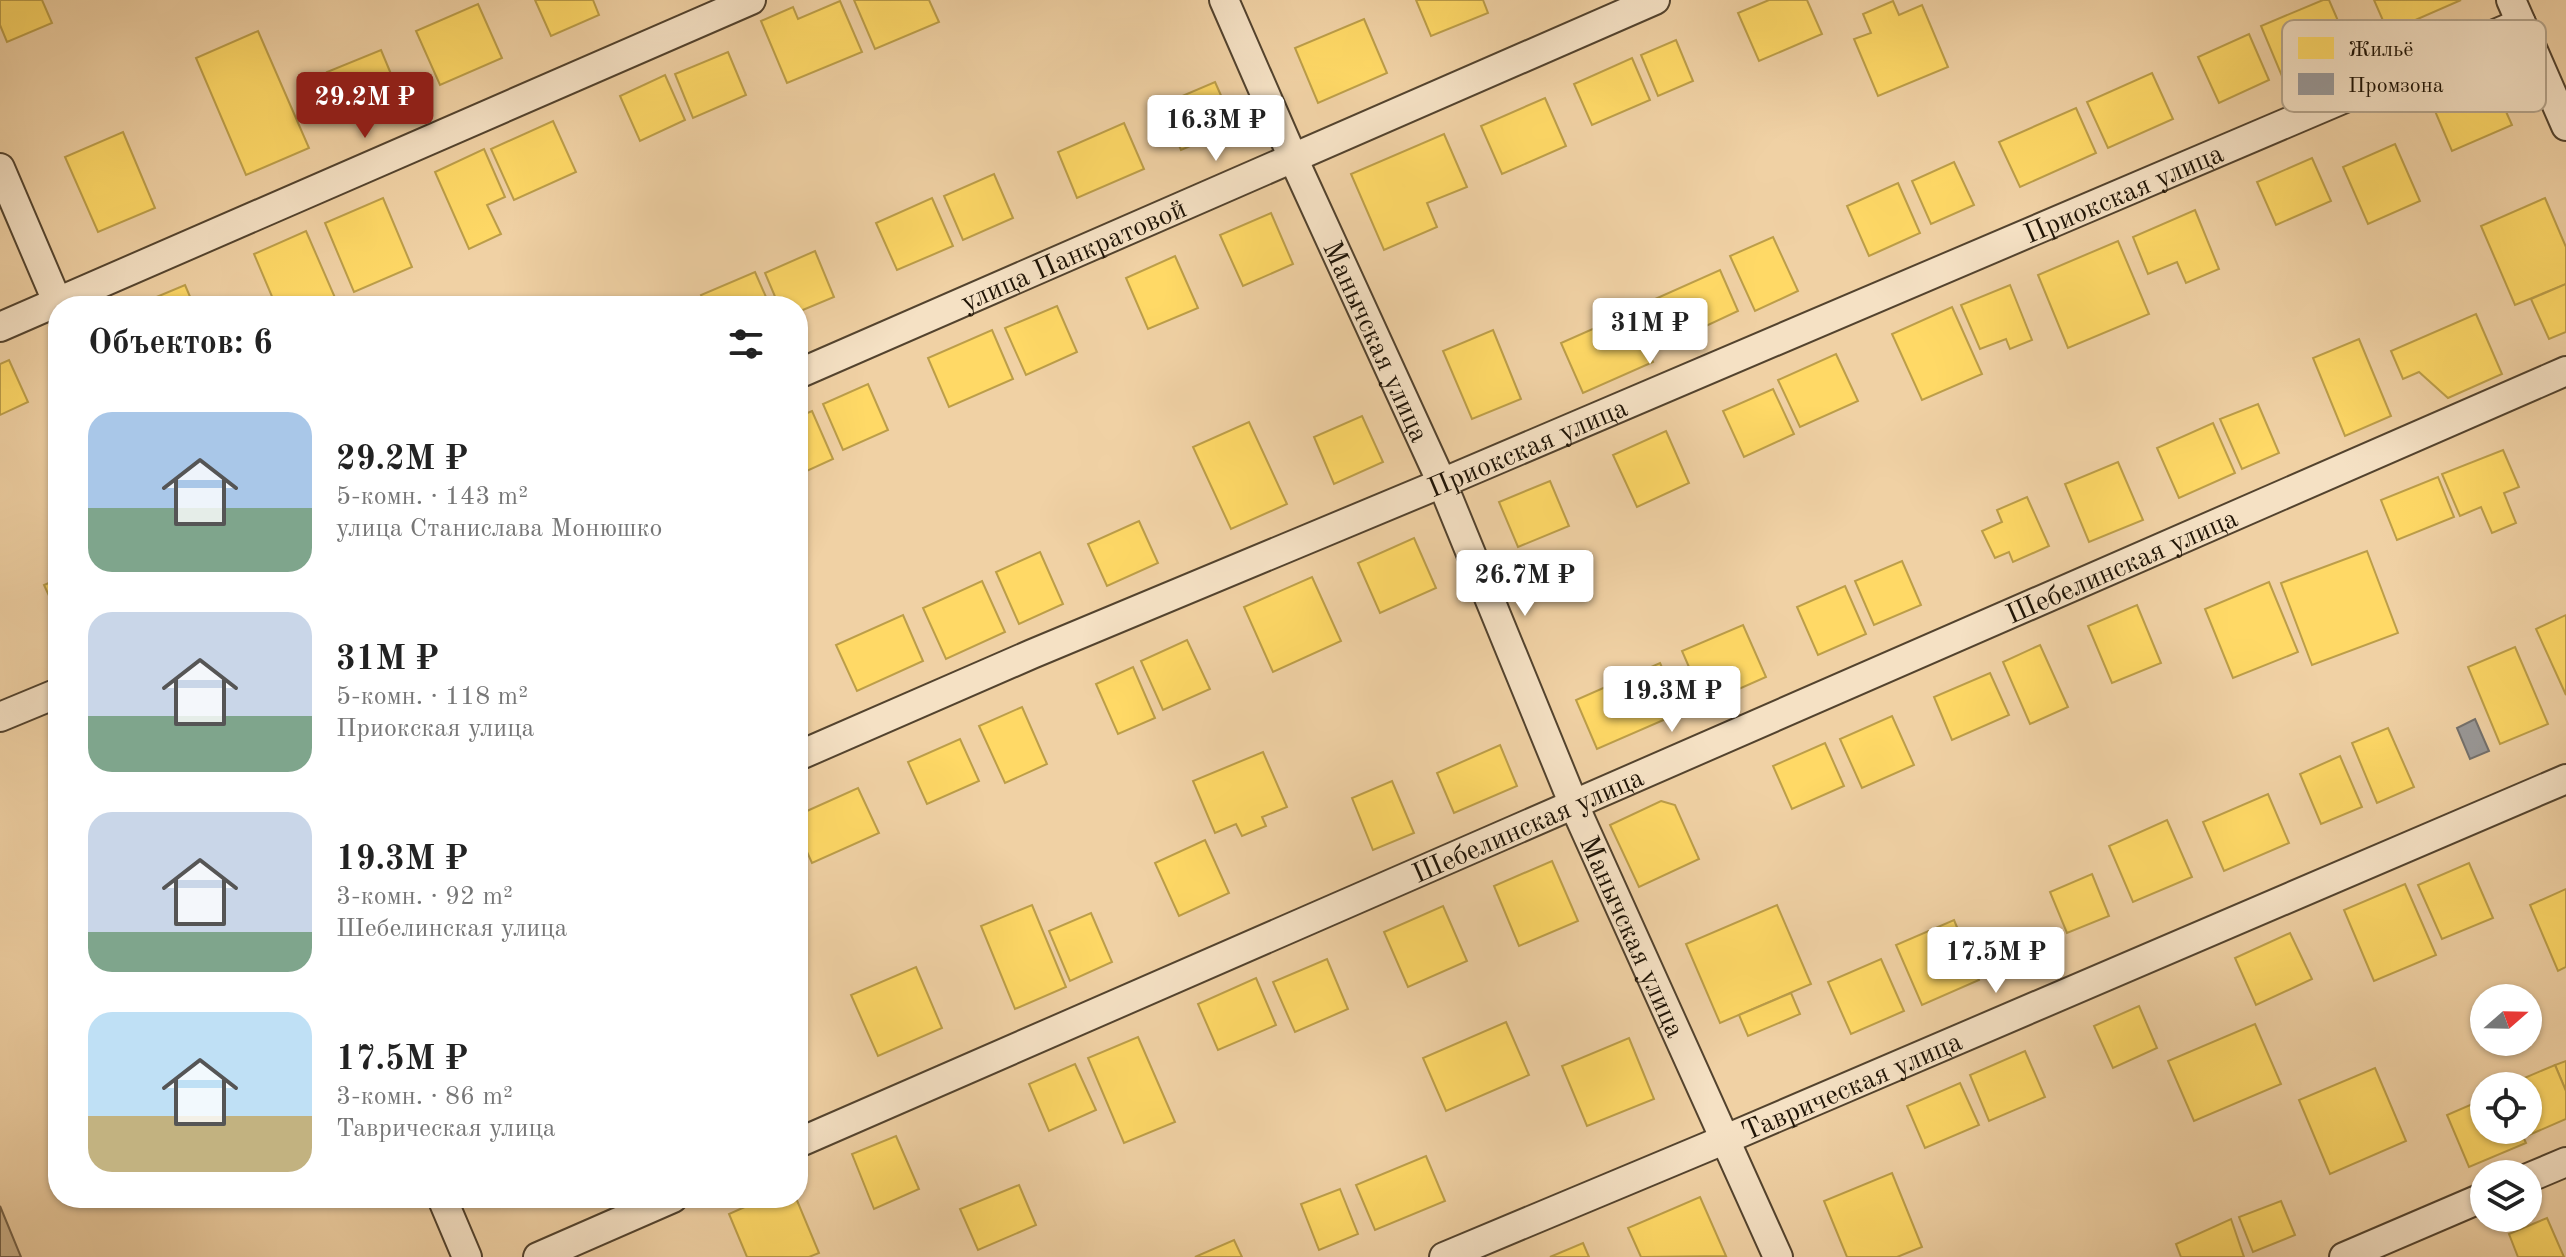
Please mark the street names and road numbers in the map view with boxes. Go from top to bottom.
street label: Приокская улица [2021,140,2228,250]
street label: улица Панкратовой [957,195,1191,318]
street label: Манычская улица [1316,238,1432,448]
street label: Приокская улица [1424,395,1632,504]
street label: Шебелинская улица [2003,505,2243,631]
street label: Шебелинская улица [1409,764,1649,890]
street label: Манычская улица [1573,832,1688,1043]
street label: Таврическая улица [1738,1029,1967,1148]

